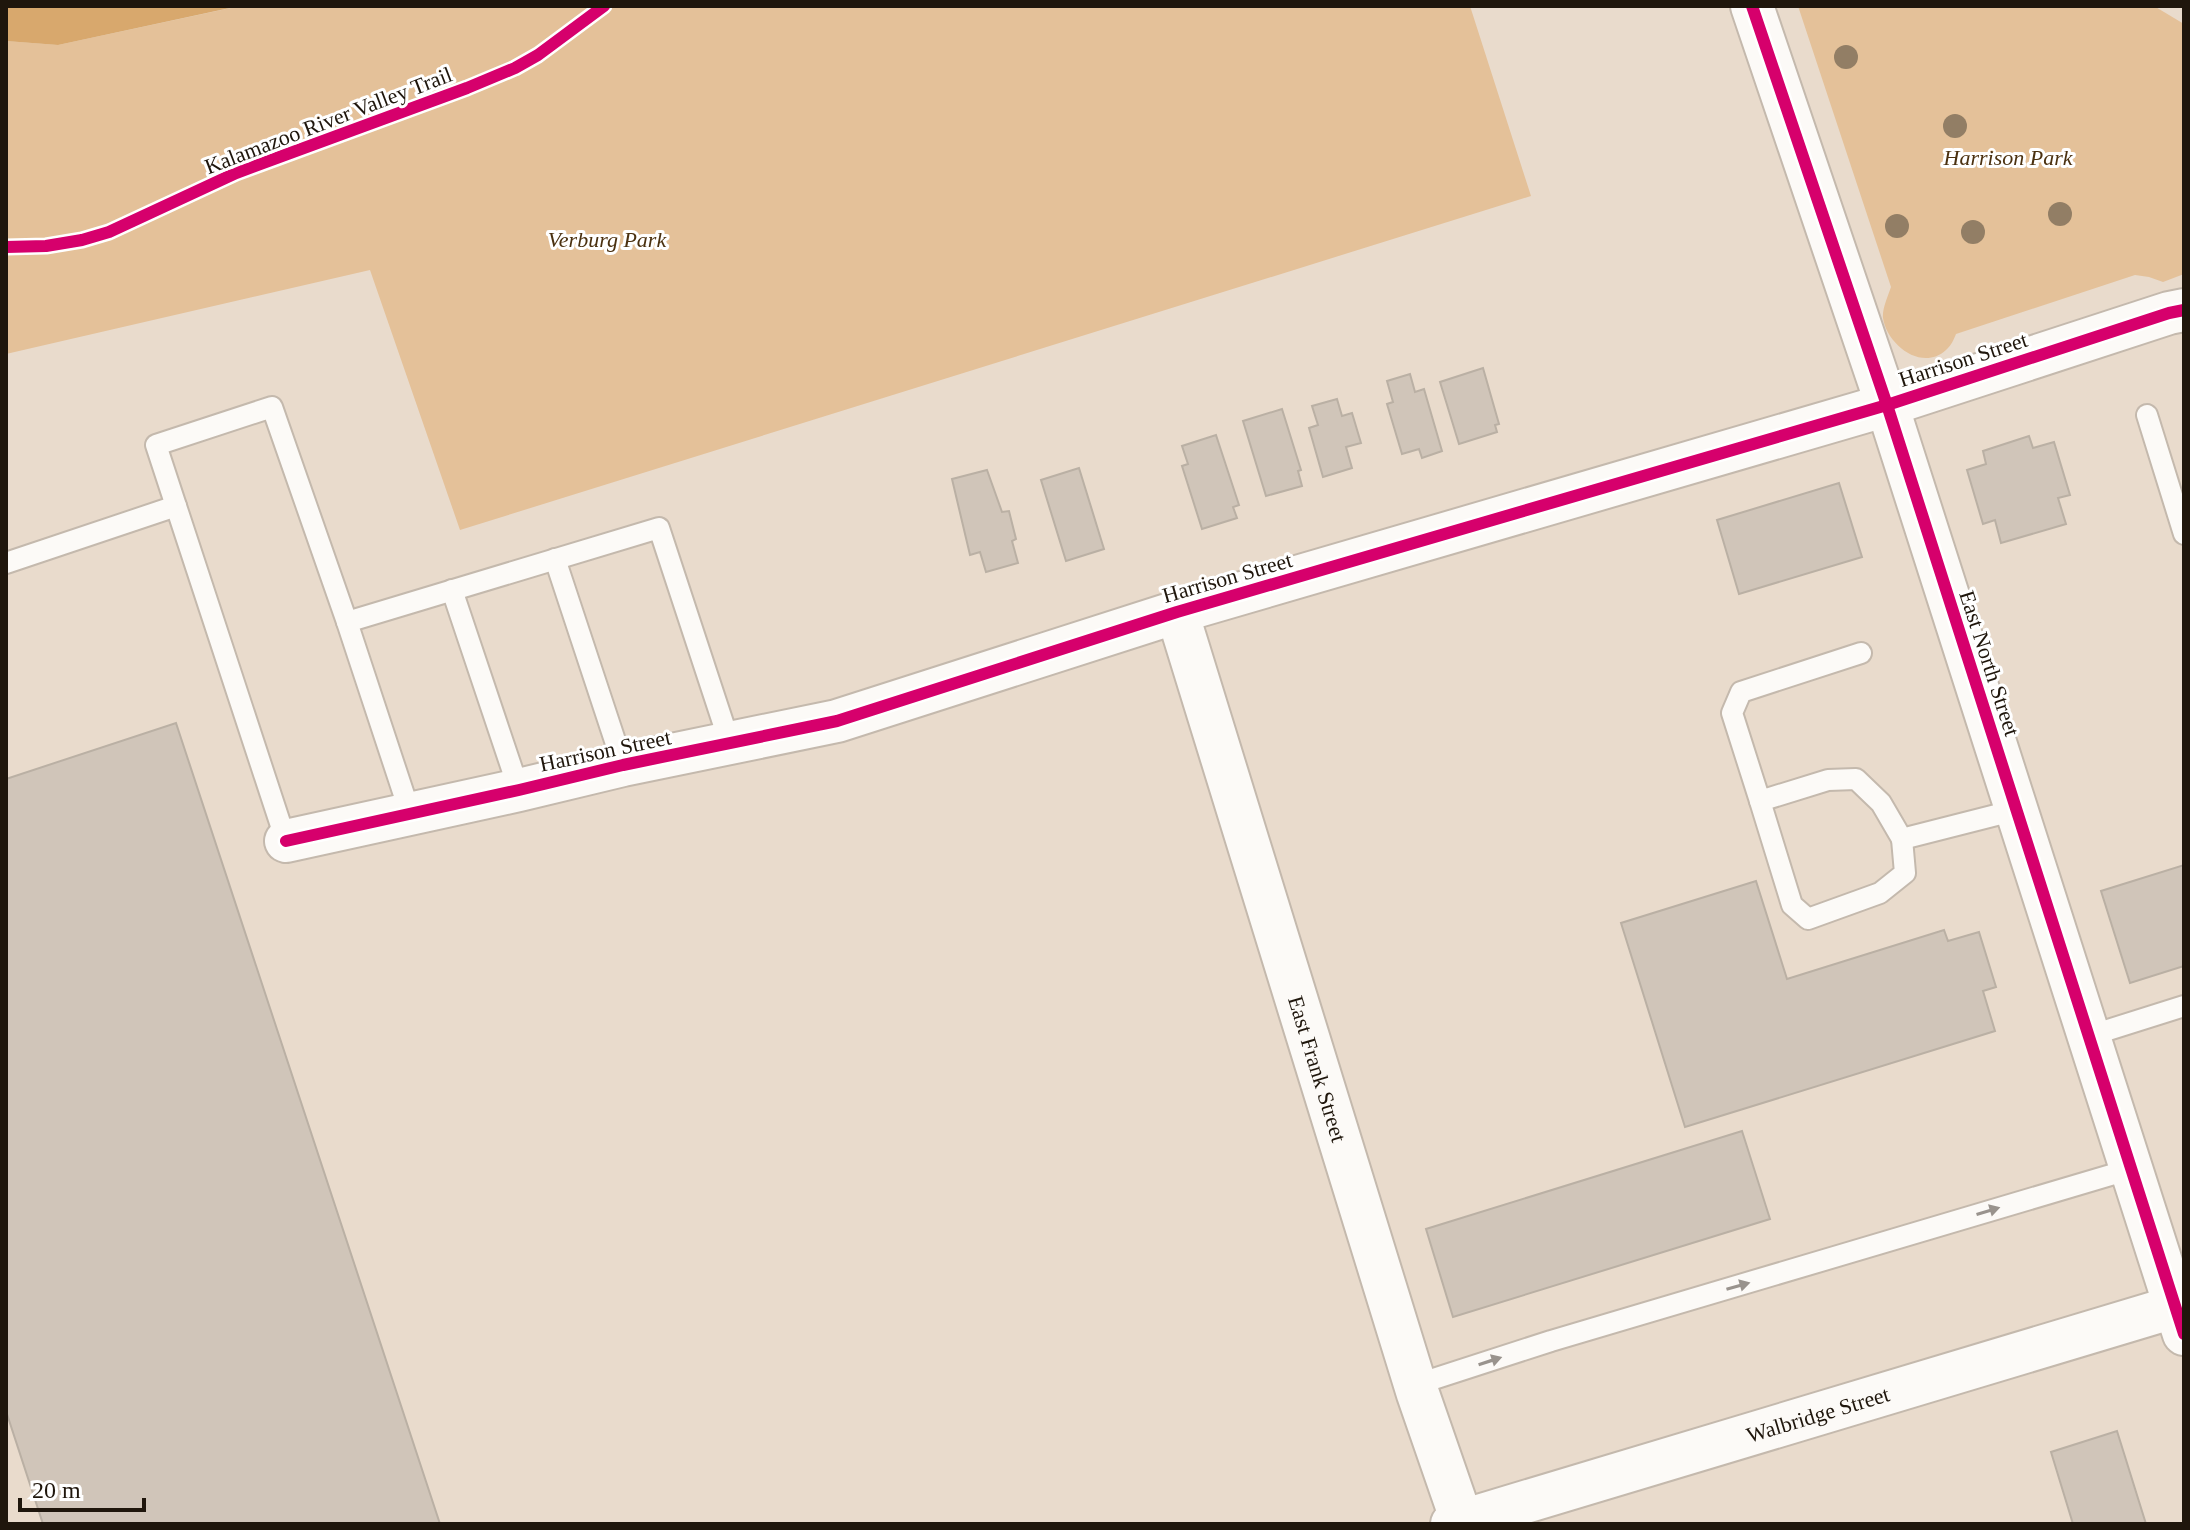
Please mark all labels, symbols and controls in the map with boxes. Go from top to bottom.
street label: Kalamazoo River Valley Trail [201,62,455,179]
park label: Harrison Park [1943,145,2074,170]
park label: Verburg Park [548,227,667,252]
street label: Harrison Street [1896,327,2031,392]
street label: Harrison Street [1159,547,1295,608]
street label: East North Street [1954,587,2025,739]
street label: Harrison Street [537,724,673,777]
street label: East Frank Street [1283,993,1352,1145]
one-way arrow [1976,1204,2000,1217]
one-way arrow [1727,1279,1751,1292]
one-way arrow [1478,1354,1502,1367]
street label: Walbridge Street [1744,1381,1892,1448]
scale bar [20,1462,144,1512]
text: 20 m [32,1477,81,1503]

